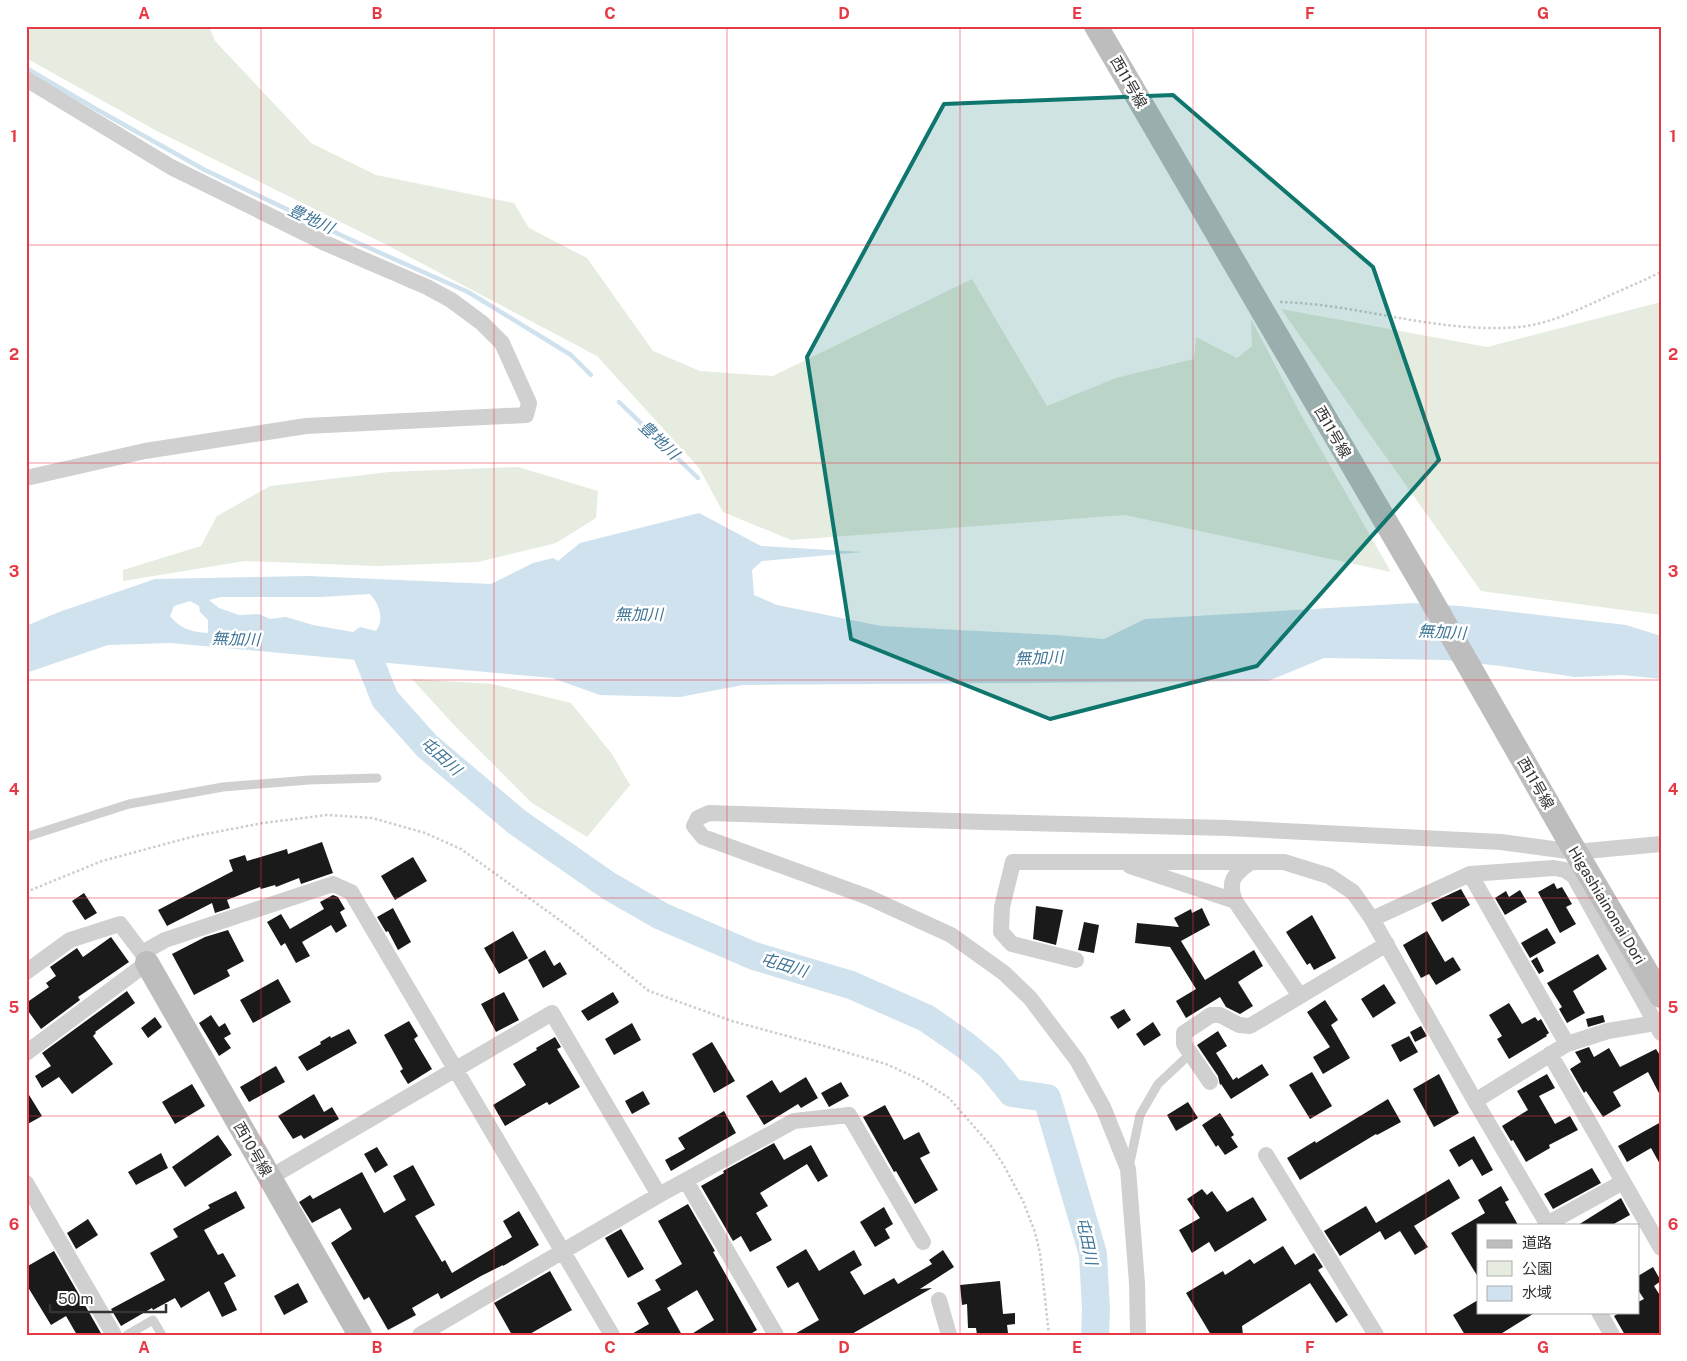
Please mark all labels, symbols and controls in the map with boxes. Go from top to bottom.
text: A [138,4,150,23]
text: B [372,4,383,23]
text: C [604,4,616,23]
text: D [838,4,850,23]
text: E [1072,4,1082,23]
text: F [1305,4,1315,23]
text: G [1537,4,1549,23]
street label: 西11号線 [1107,53,1151,111]
text: 1 [11,127,17,146]
text: 1 [1670,127,1676,146]
water label: 豊地川 [285,200,339,239]
text: 2 [9,345,19,364]
text: 2 [1668,345,1678,364]
street label: 西11号線 [1311,403,1355,461]
water label: 豊地川 [635,417,684,465]
text: 3 [9,562,19,581]
text: 3 [1668,562,1678,581]
water label: 無加川 [615,605,665,624]
water label: 無加川 [1418,621,1468,643]
water label: 無加川 [212,629,262,649]
water label: 無加川 [1015,648,1065,668]
water label: 屯田川 [417,733,467,780]
street label: 西11号線 [1514,754,1558,812]
text: 4 [9,780,20,799]
text: 4 [1668,780,1679,799]
street label: Higashiainonai Dori [1565,843,1649,967]
water label: 屯田川 [758,949,812,982]
text: 5 [9,998,20,1017]
text: 5 [1668,998,1679,1017]
street label: 西10号線 [231,1119,275,1179]
text: 6 [9,1215,19,1234]
text: 6 [1668,1215,1678,1234]
water label: 屯田川 [1073,1216,1102,1268]
legend [1477,1224,1640,1314]
text: 道路 [1522,1234,1552,1251]
text: 公園 [1522,1260,1552,1277]
scale bar [50,1281,166,1313]
text: 水域 [1522,1284,1552,1301]
text: 50 m [58,1290,93,1307]
text: A [138,1338,150,1357]
text: B [372,1338,383,1357]
text: C [604,1338,616,1357]
text: D [838,1338,850,1357]
text: E [1072,1338,1082,1357]
text: F [1305,1338,1315,1357]
text: G [1537,1338,1549,1357]

